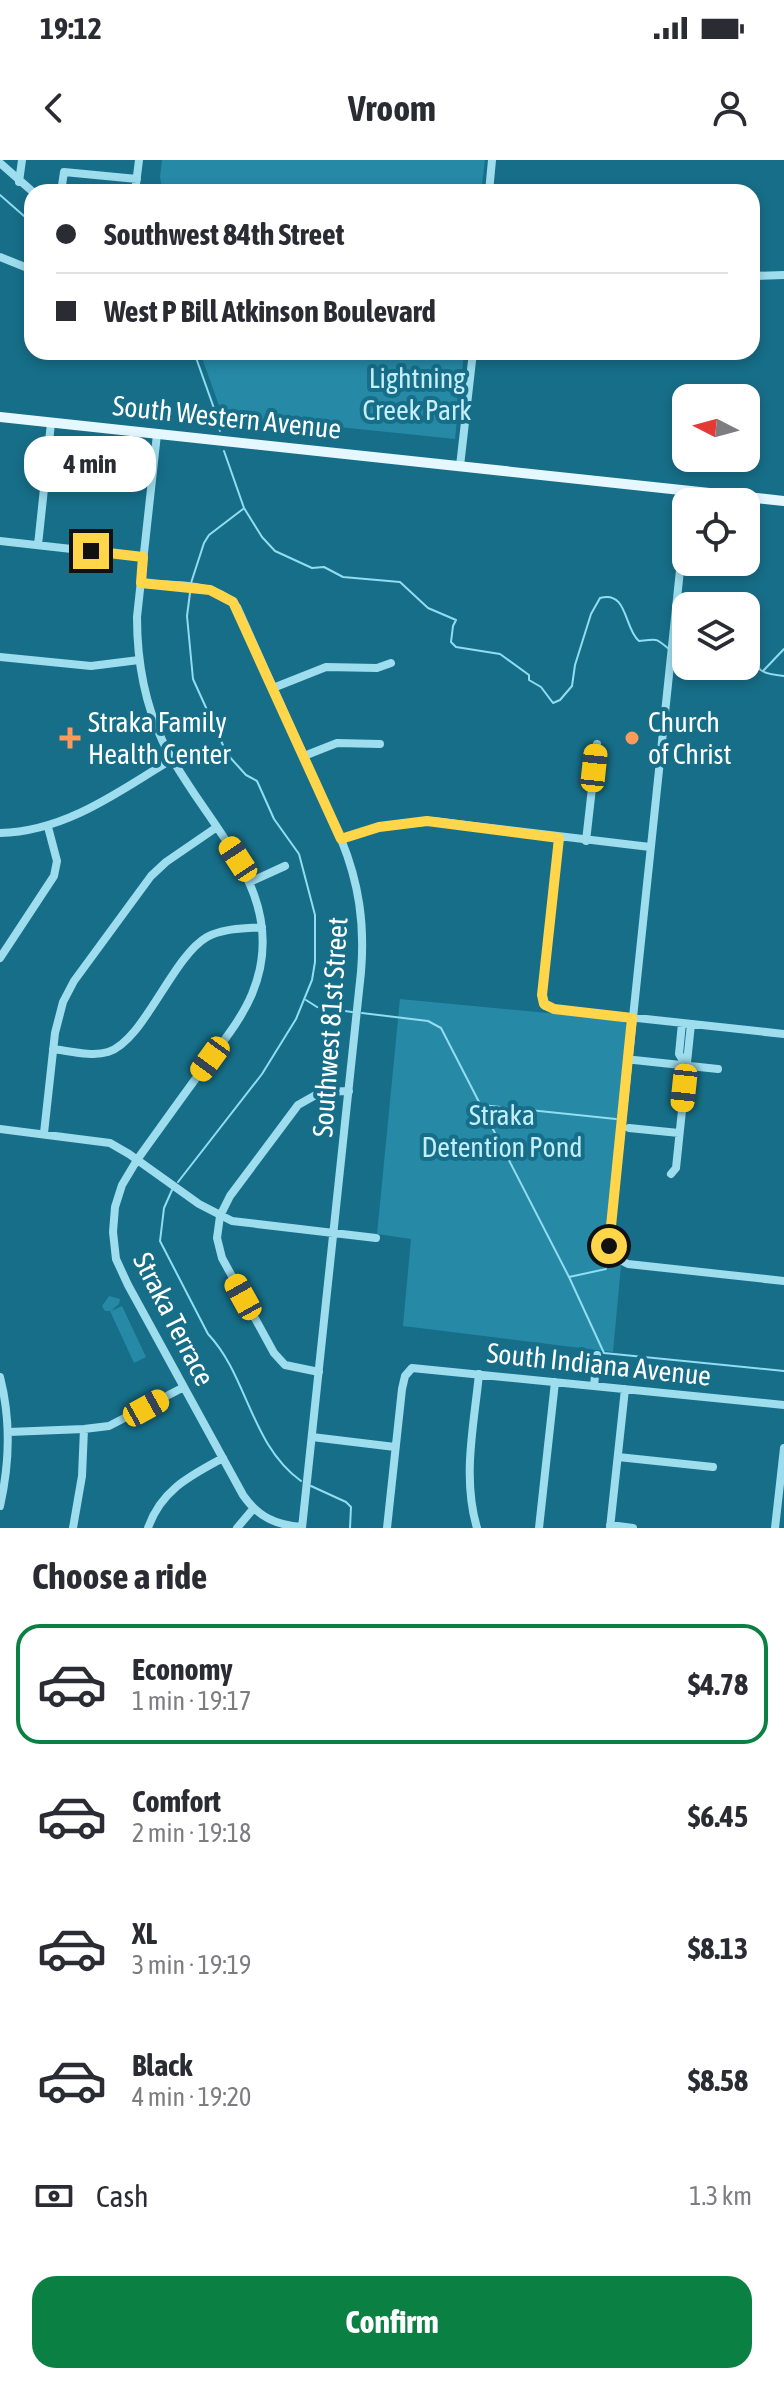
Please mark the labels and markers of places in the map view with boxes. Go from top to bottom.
place label: Straka Family Health Center [88,706,231,770]
place label: Church of Christ [648,706,732,770]
marker: Straka Family Health Center [59,727,81,749]
marker: Church of Christ [623,729,641,747]

